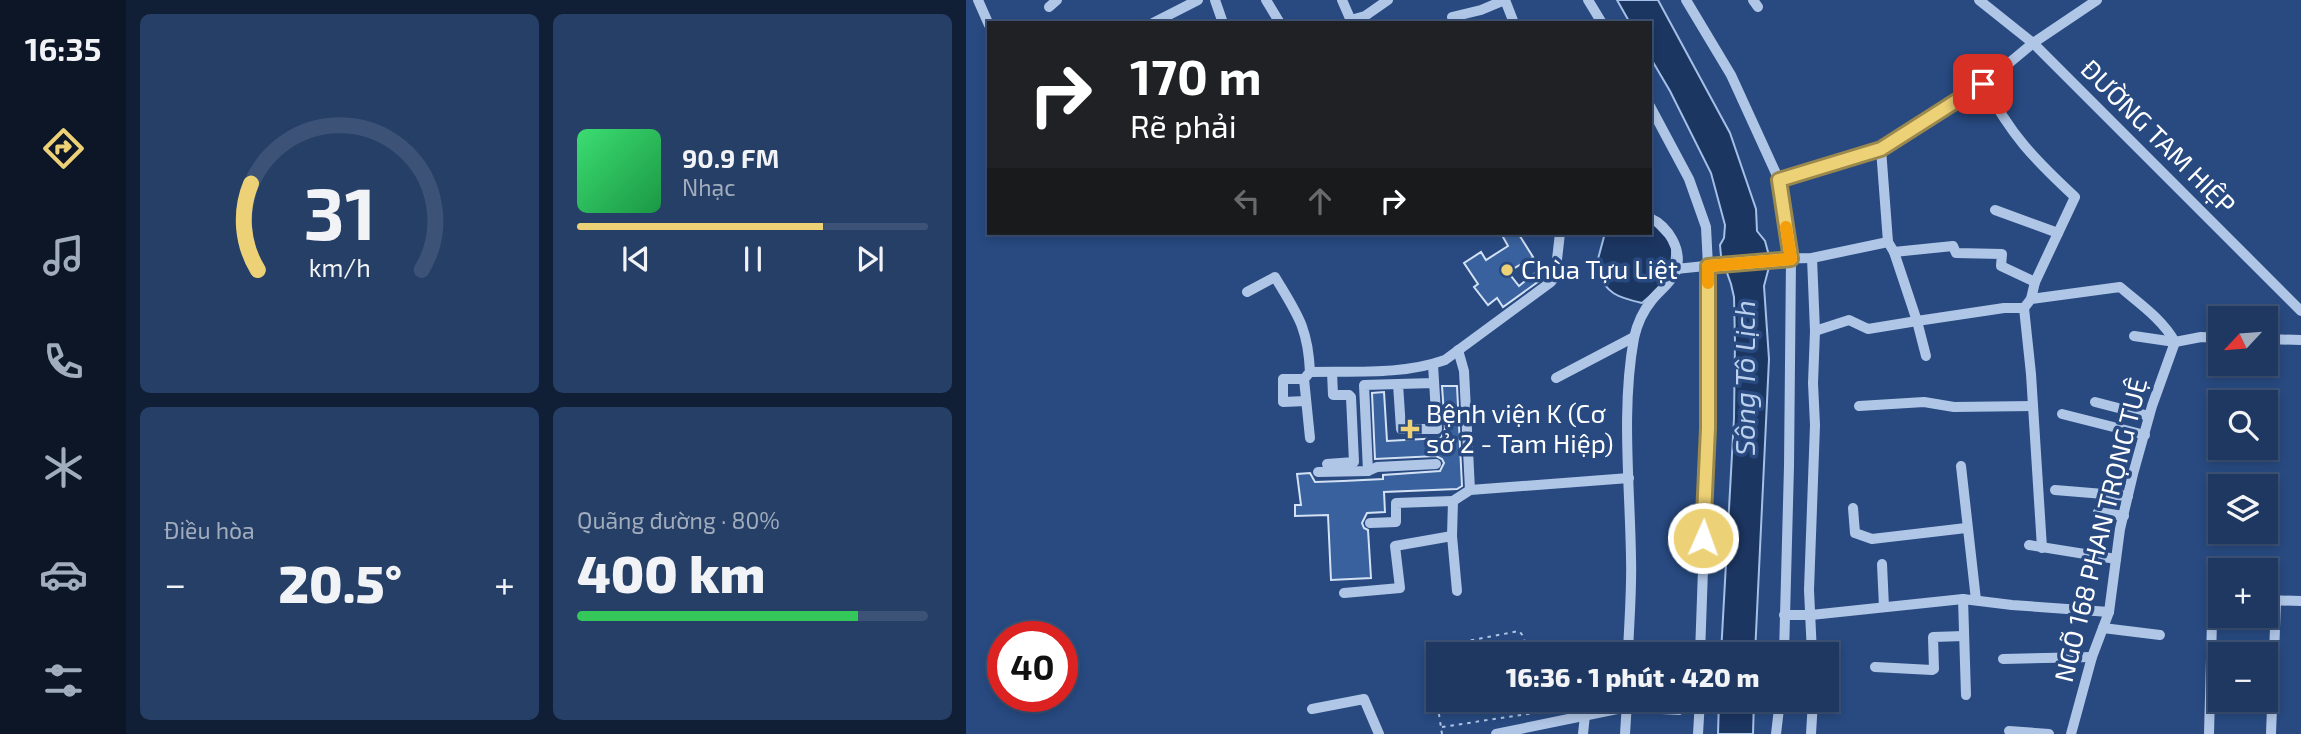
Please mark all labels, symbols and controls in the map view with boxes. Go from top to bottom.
text: 16:35 [25,29,101,67]
text: 170 m [1130,46,1262,105]
icon: right [1015,49,1106,140]
street label: ĐƯỜNG TAM HIỆP [2076,52,2243,219]
pin [1953,54,2013,114]
icon: arrive [1964,65,2002,103]
text: Rẽ phải [1130,106,1237,144]
icon: directions [39,124,88,173]
text: 90.9 FM [682,142,779,173]
text: 31 [303,167,376,255]
text: Nhạc [682,173,735,201]
icon: left [1228,182,1266,220]
icon: ahead [1301,182,1339,220]
icon: right [1374,182,1412,220]
icon: music [39,231,88,280]
icon: previous [617,240,655,278]
icon: pause [734,240,772,278]
icon: next [851,240,889,278]
text: km/h [308,252,371,282]
place label: Chùa Tựu Liệt [1521,253,1678,284]
marker: Chùa Tựu Liệt [1499,262,1515,278]
water label: Sông Tô Lịch [1727,300,1761,456]
north arrow [2208,306,2278,376]
map controls [2208,306,2278,712]
icon: phone [39,337,88,386]
street label: NGÕ 168 PHAN TRỌNG TUỆ [2047,374,2152,685]
button: search [2208,390,2278,460]
place label: Bệnh viện K (Cơ sở 2 - Tam Hiệp) [1426,397,1614,458]
marker: Bệnh viện K (Cơ sở 2 - Tam Hiệp) [1400,419,1420,439]
icon: climate [39,443,88,492]
button: layers [2208,474,2278,544]
position arrow [1666,501,1740,575]
text: Quãng đường · 80% [577,506,780,534]
text: Điều hòa [164,516,255,544]
text: 400 km [577,541,765,603]
icon: car [39,550,88,599]
text: 20.5° [278,551,402,613]
button: + [2208,558,2278,628]
text: − [164,560,186,606]
text: + [494,560,515,606]
speed limit sign: 40 [987,621,1078,712]
button: − [2208,642,2278,712]
icon: filters [39,656,88,705]
text: 16:36 · 1 phút · 420 m [1506,661,1759,692]

